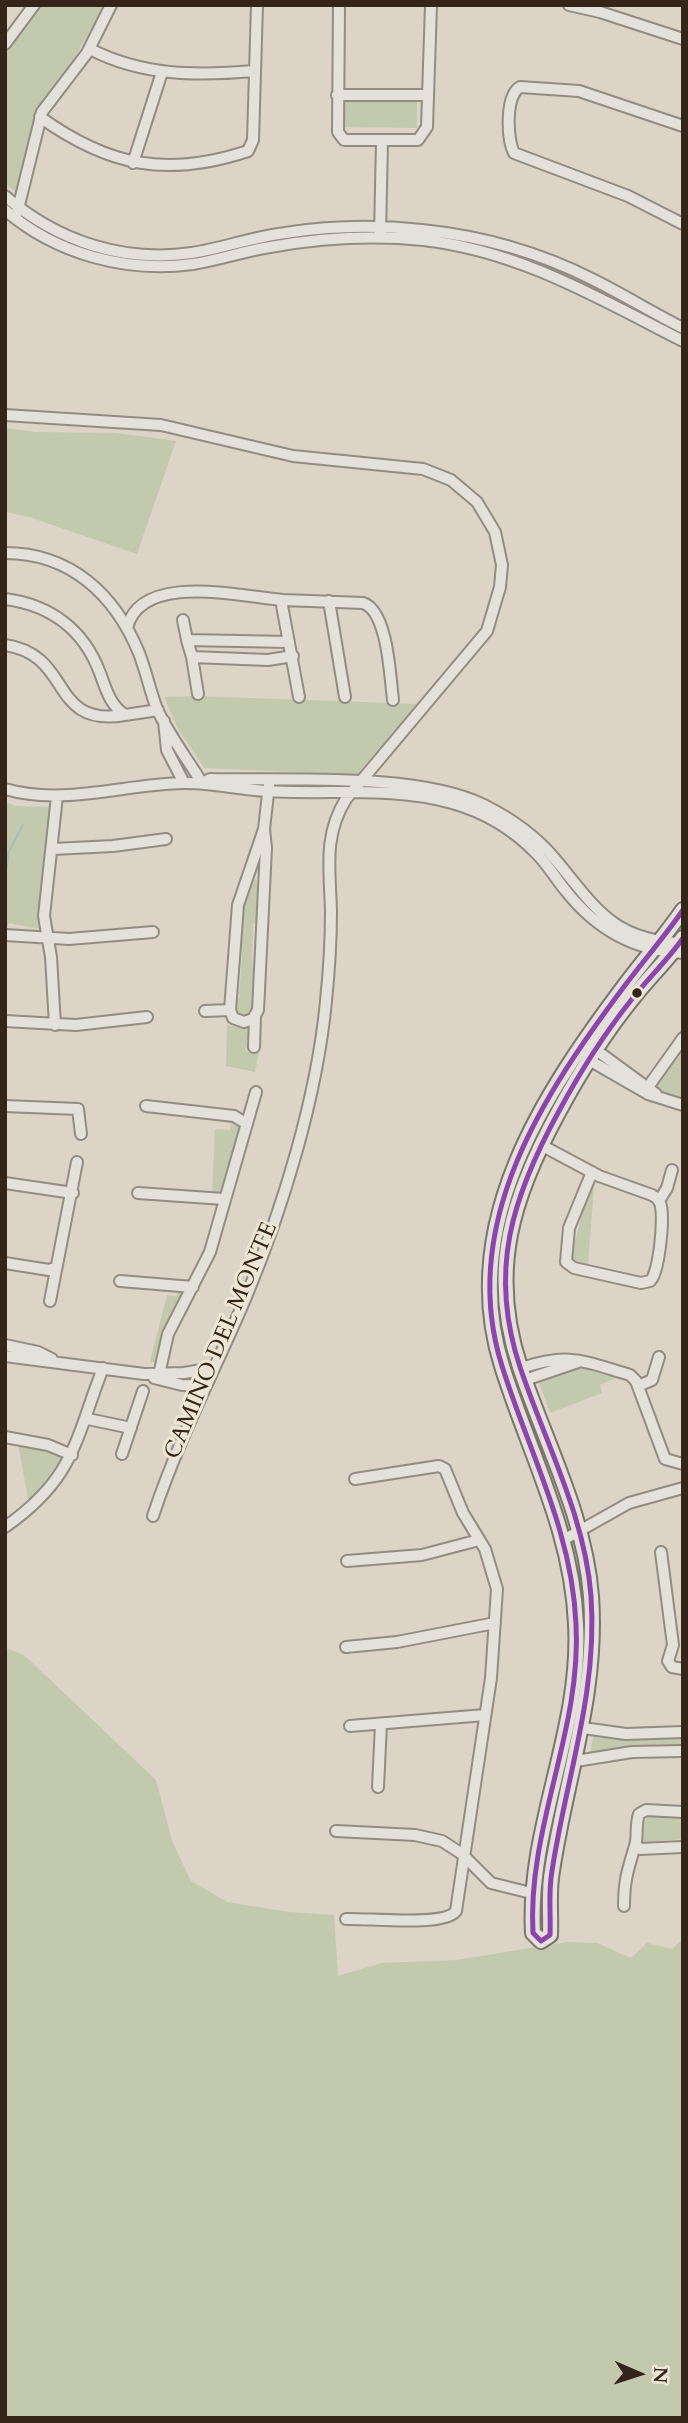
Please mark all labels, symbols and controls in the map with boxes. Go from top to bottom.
unlabelled marker [630,986,644,1000]
street label: CAMINO DEL MONTE [160,1219,284,1463]
north arrow [604,2339,674,2409]
text: N [647,2366,673,2384]

